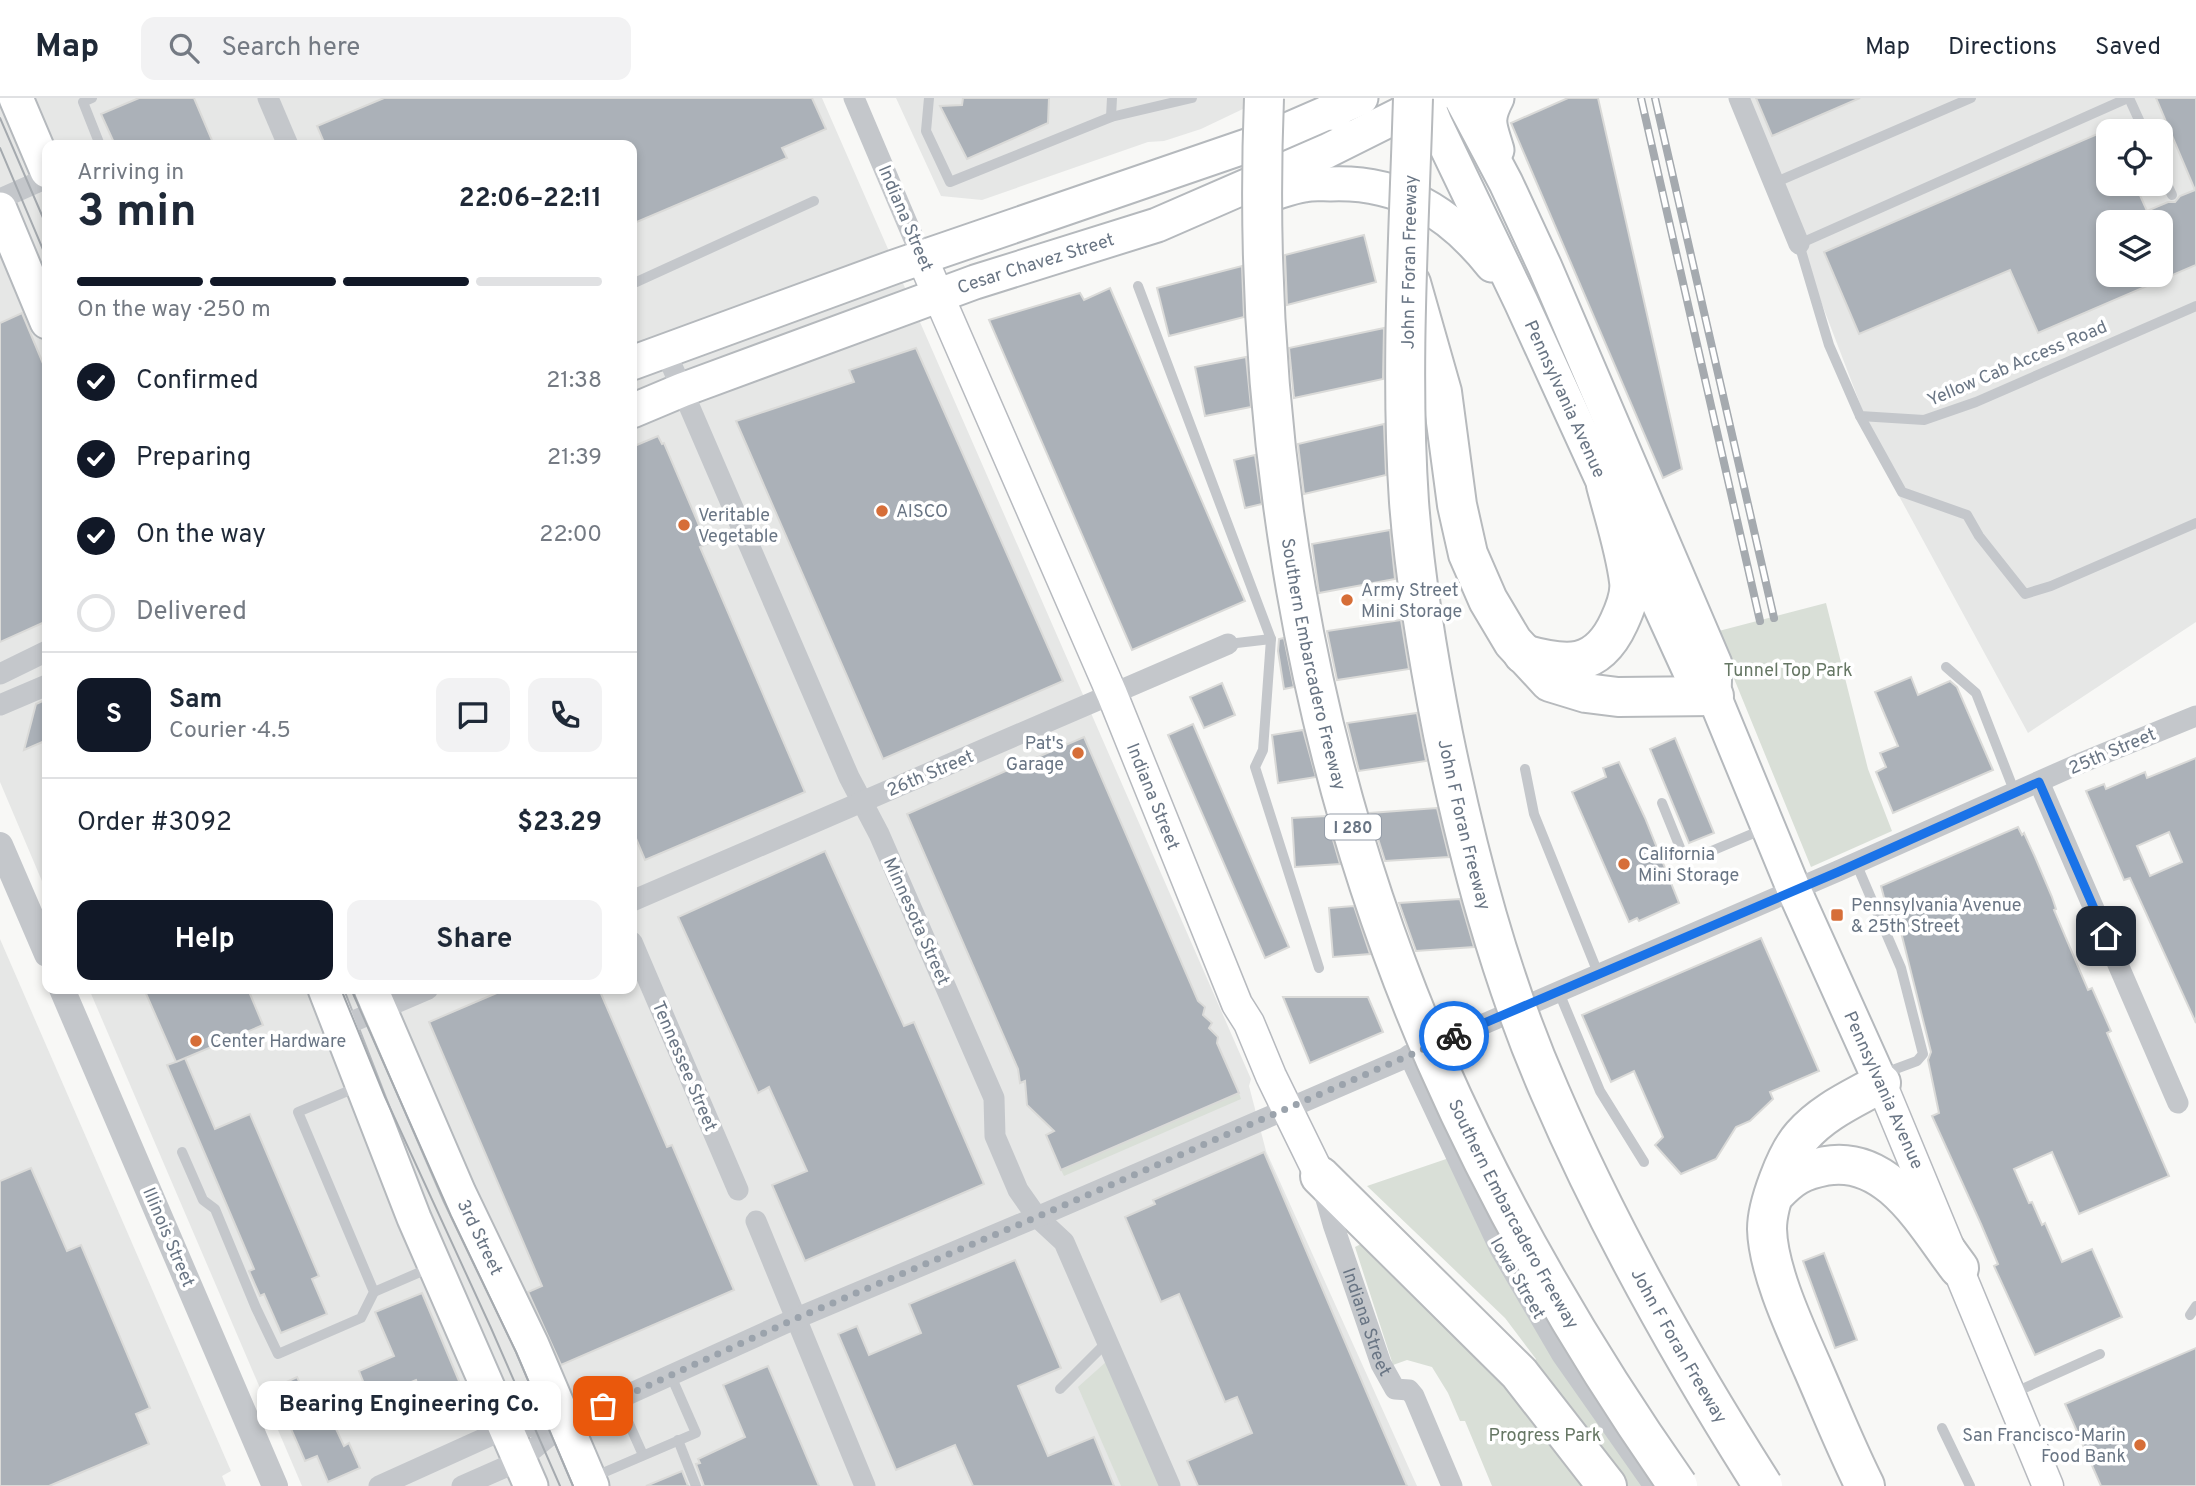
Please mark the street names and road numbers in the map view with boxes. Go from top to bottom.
street label: Indiana Street [872,162,937,275]
street label: John F Foran Freeway [1397,174,1424,350]
street label: Cesar Chavez Street [954,229,1117,300]
street label: Yellow Cab Access Road [1924,316,2111,413]
street label: Pennsylvania Avenue [1518,317,1610,482]
street label: Southern Embarcadero Freeway [1275,537,1350,793]
street label: 25th Street [2065,724,2160,781]
street label: John F Foran Freeway [1431,738,1495,913]
street label: Indiana Street [1120,740,1184,854]
street label: 26th Street [884,746,977,803]
road number: I 280 [1325,814,1381,840]
street label: Minnesota Street [877,854,954,989]
street label: Tennessee Street [646,998,721,1135]
street label: Pennsylvania Avenue [1837,1008,1928,1173]
street label: Southern Embarcadero Freeway [1442,1096,1583,1334]
street label: Illinois Street [136,1184,199,1291]
street label: 3rd Street [451,1196,507,1279]
street label: Iowa Street [1484,1234,1549,1324]
street label: Indiana Street [1336,1265,1396,1381]
street label: John F Foran Freeway [1624,1265,1731,1428]

